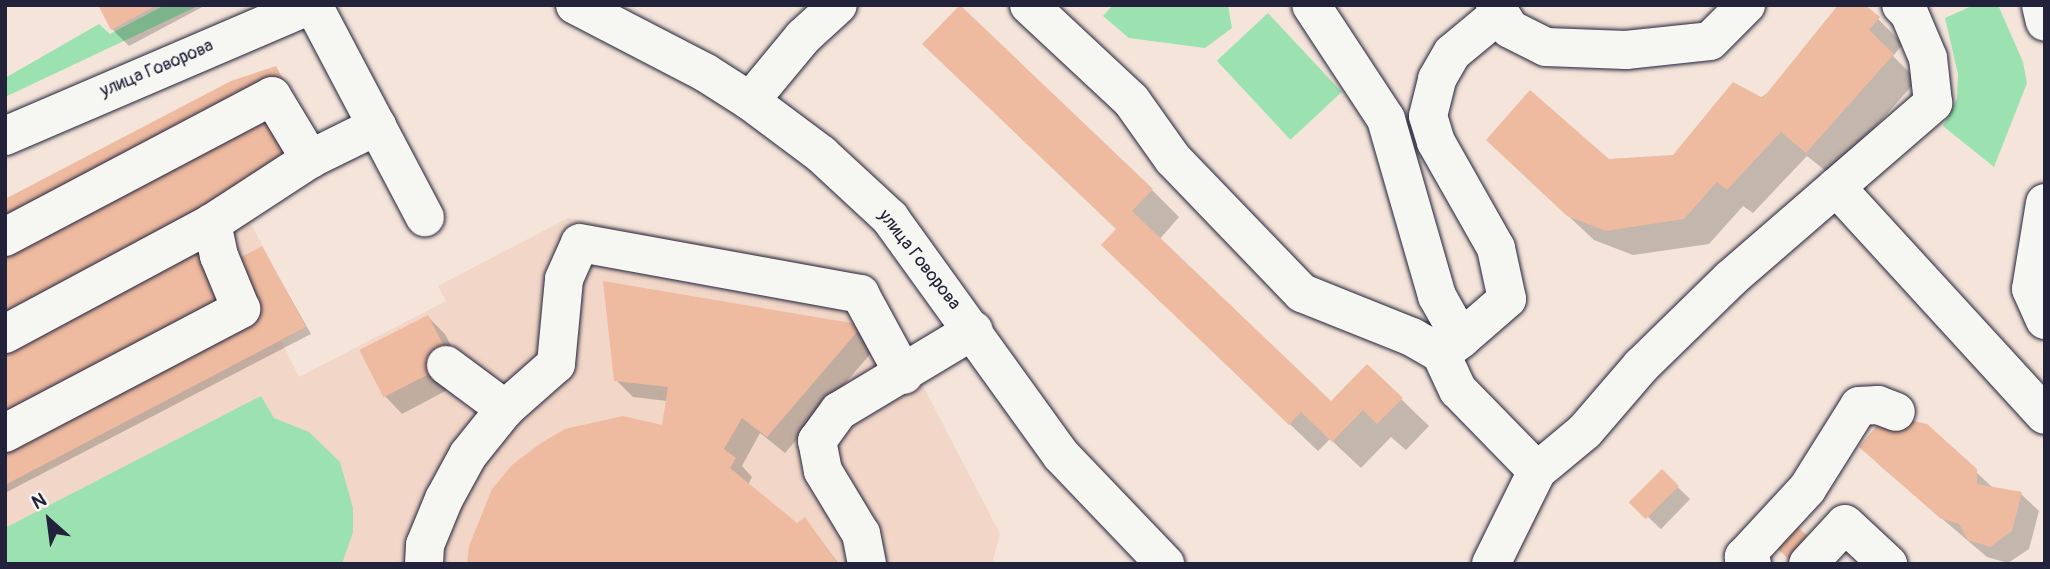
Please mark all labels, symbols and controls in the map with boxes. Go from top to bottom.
street label: улица Говорова [97,35,217,103]
street label: улица Говорова [873,206,965,314]
north arrow [14,485,84,555]
text: N [28,488,50,515]

